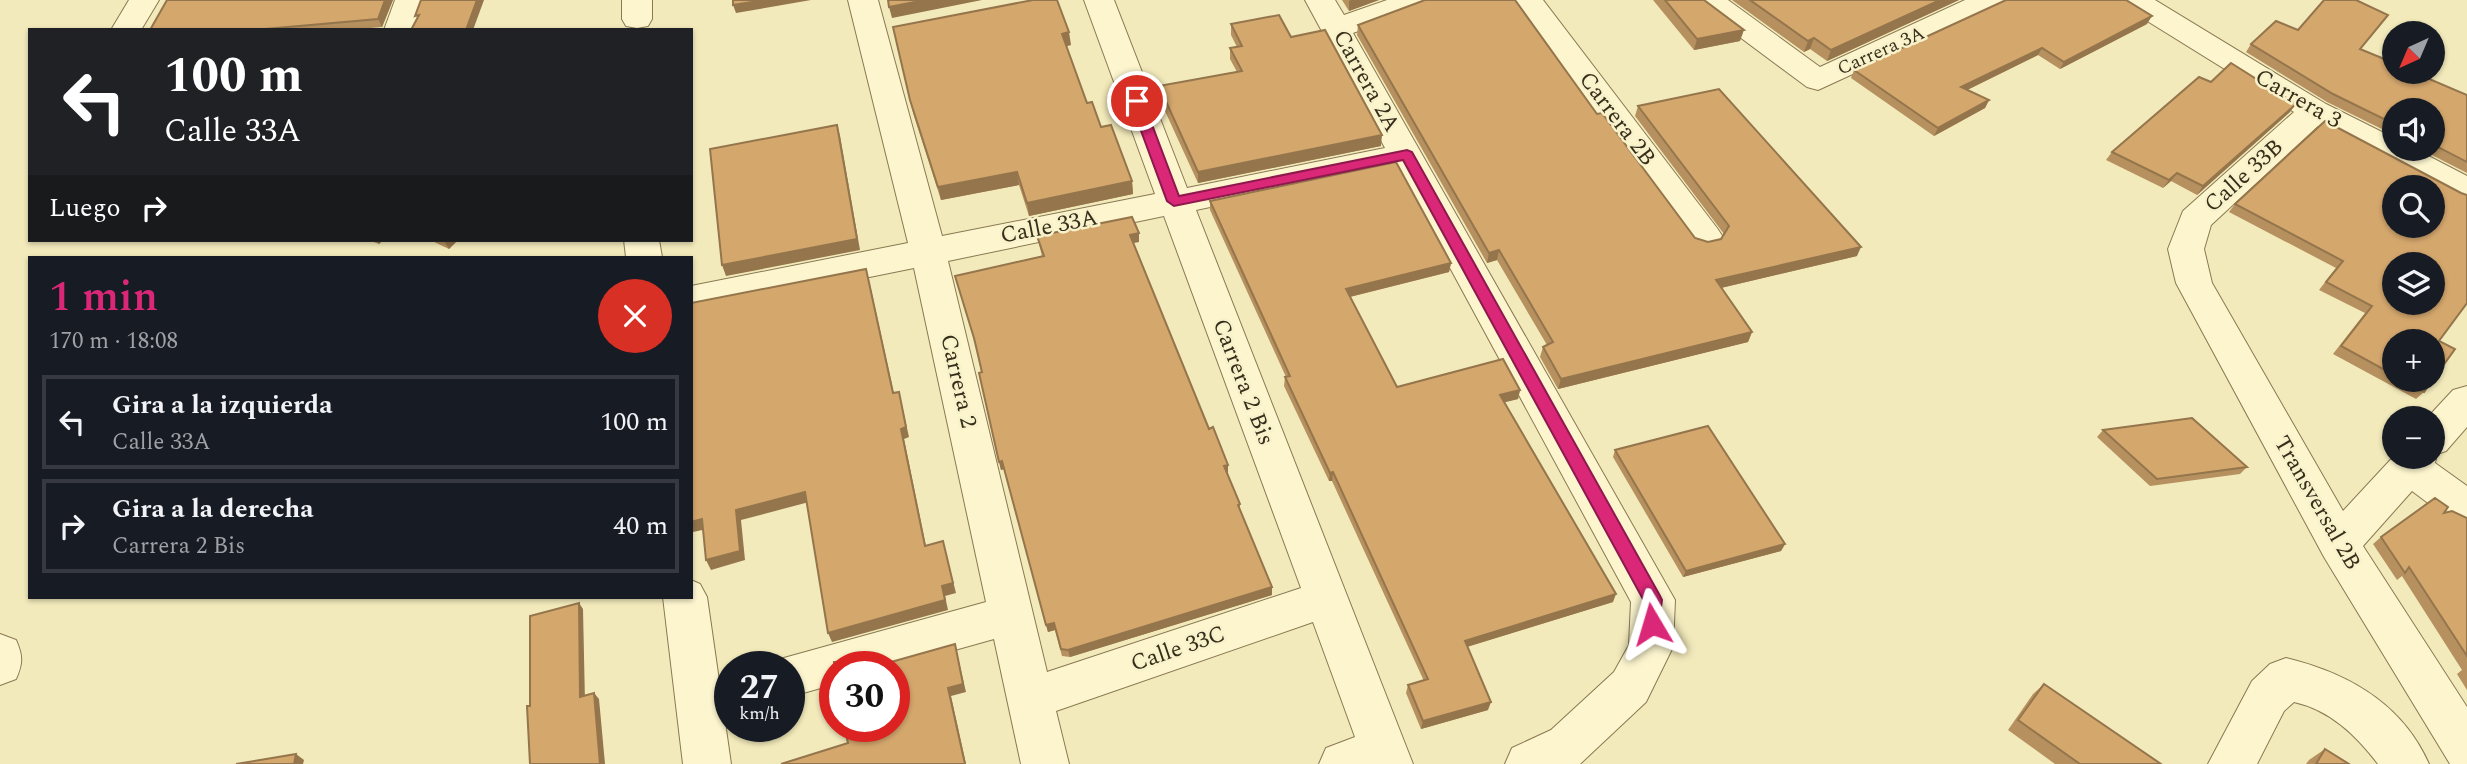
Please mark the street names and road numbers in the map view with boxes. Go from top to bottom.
street label: Carrera 3A [1833,19,1929,83]
street label: Carrera 2A [1323,23,1409,139]
street label: Carrera 3 [2248,60,2348,138]
street label: Carrera 2B [1570,64,1664,174]
street label: Calle 33B [2196,131,2292,221]
street label: Calle 33A [997,200,1101,254]
street label: Carrera 2 Bis [1203,314,1283,450]
street label: Carrera 2 [930,331,986,431]
street label: Transversal 2B [2264,429,2370,577]
street label: Calle 33C [1126,617,1230,681]

